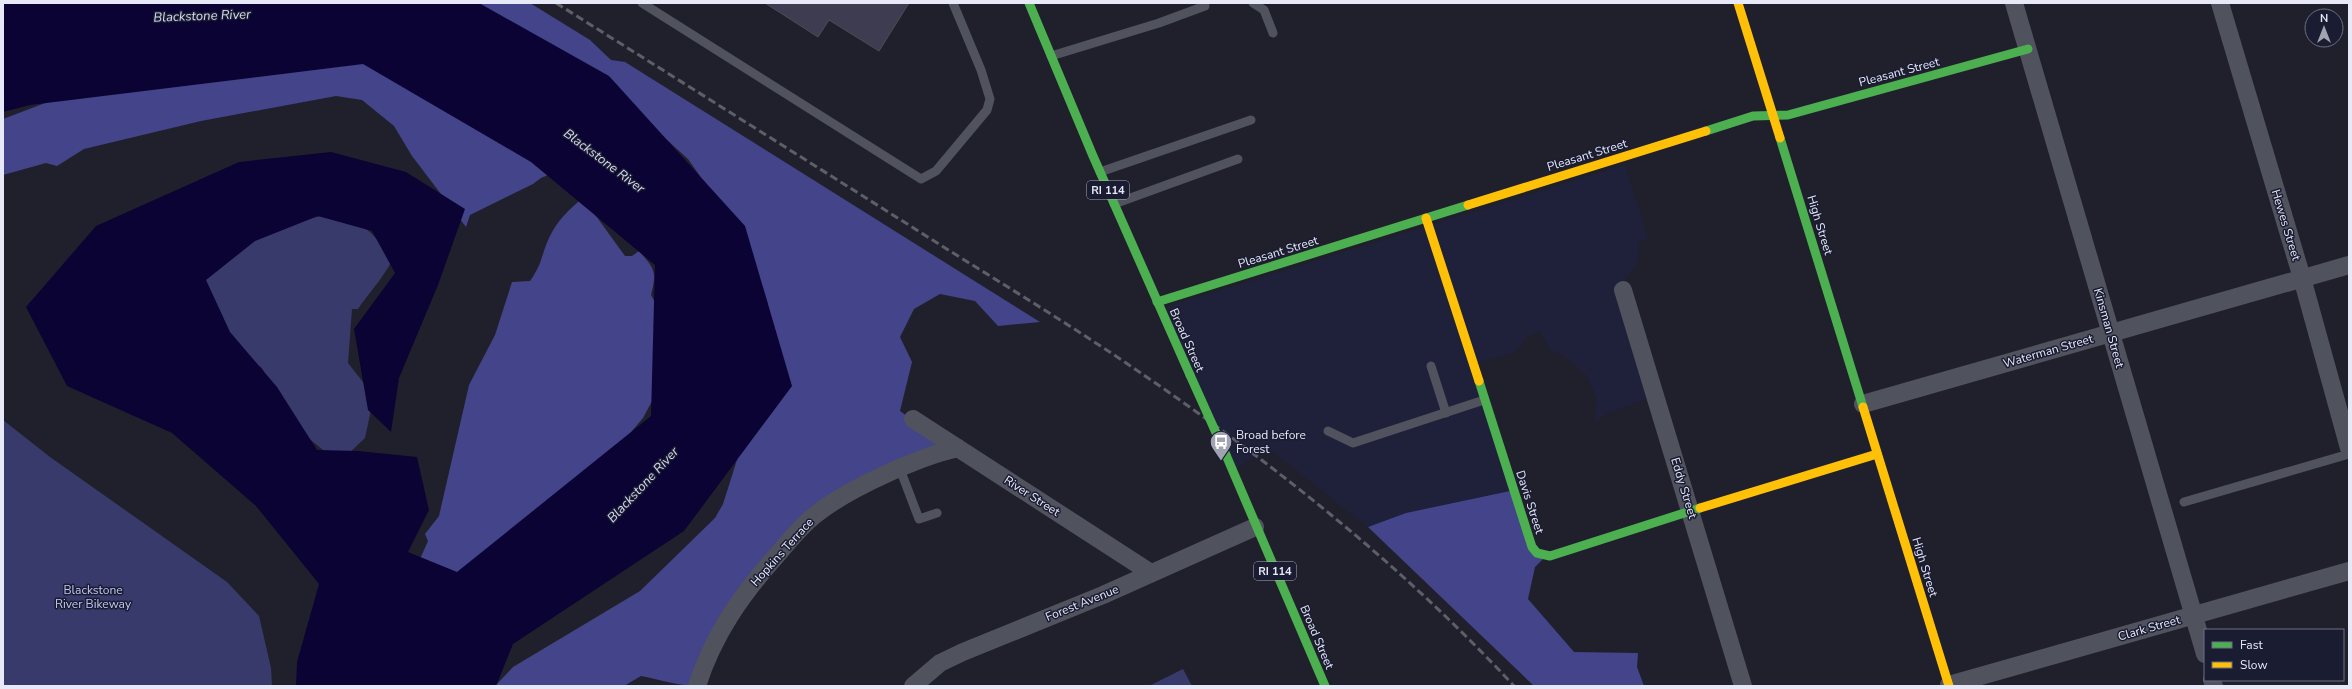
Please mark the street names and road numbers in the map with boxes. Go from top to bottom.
street label: Pleasant Street [1857,53,1942,90]
street label: Pleasant Street [1545,135,1630,175]
road number: RI 114 [1087,181,1129,199]
street label: Hewes Street [2268,188,2305,263]
street label: High Street [1803,193,1837,258]
street label: Pleasant Street [1236,232,1321,272]
street label: Kinsman Street [2090,286,2128,370]
street label: Broad Street [1166,306,1208,375]
street label: Waterman Street [2001,330,2096,372]
street label: Eddy Street [1667,456,1701,521]
street label: Davis Street [1512,468,1548,537]
street label: River Street [1001,472,1064,520]
street label: Hopkins Terrace [747,514,817,590]
street label: High Street [1908,535,1942,600]
road number: RI 114 [1254,562,1296,580]
street label: Forest Avenue [1043,581,1121,625]
street label: Broad Street [1296,602,1338,672]
street label: Clark Street [2116,611,2183,645]

